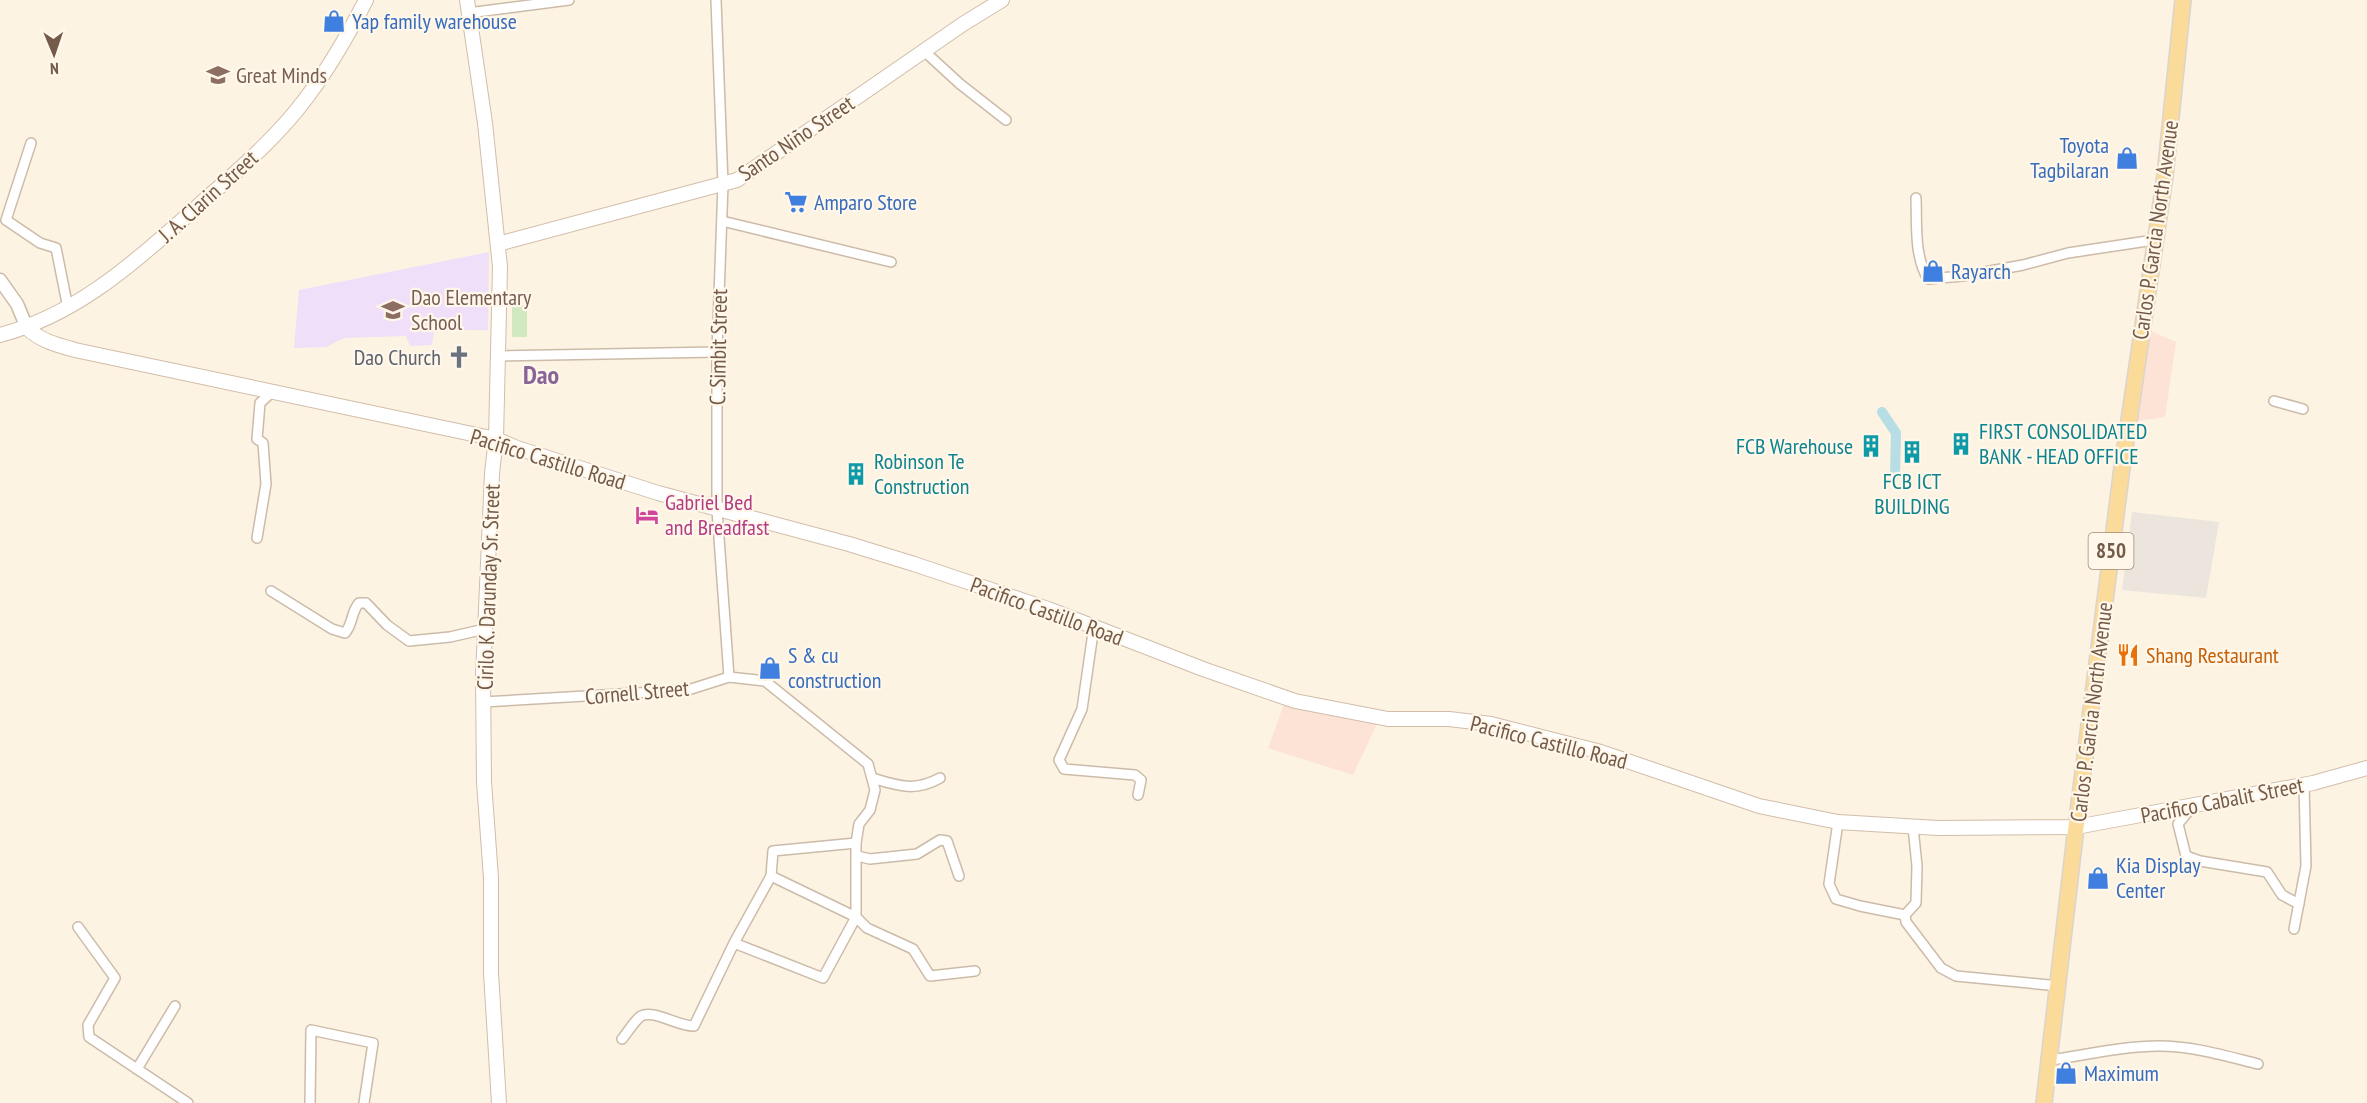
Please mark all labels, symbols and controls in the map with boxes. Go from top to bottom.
place label: Yap family warehouse [352,7,517,35]
shop icon: Yap family warehouse [321,8,347,34]
north arrow [24,24,84,84]
text: N [50,59,59,79]
place label: Great Minds [236,61,327,89]
school or university icon: Great Minds [205,62,231,88]
street label: Santo Niño Street [733,89,859,187]
street label: Carlos P. Garcia North Avenue [2126,119,2184,341]
place label: Toyota Tagbilaran [2030,131,2109,184]
street label: J. A. Clarin Street [152,144,264,249]
shop icon: Toyota Tagbilaran [2114,145,2140,171]
place label: Amparo Store [814,188,917,216]
supermarket icon: Amparo Store [783,189,809,215]
place label: Rayarch [1951,257,2011,285]
shop icon: Rayarch [1920,258,1946,284]
place label: Dao Elementary School [411,283,532,336]
street label: C. Simbit Street [703,289,733,405]
school or university icon: Dao Elementary School [380,297,406,323]
place label: Dao Church [354,343,441,371]
church icon: Dao Church [446,344,472,370]
district label: Dao [523,358,559,391]
place label: FIRST CONSOLIDATED BANK - HEAD OFFICE [1979,417,2147,470]
street label: Pacifico Castillo Road [467,422,629,496]
building icon: FIRST CONSOLIDATED BANK - HEAD OFFICE [1948,431,1974,457]
place label: FCB Warehouse [1736,432,1853,460]
building icon: FCB Warehouse [1858,433,1884,459]
building icon: FCB ICT BUILDING [1899,439,1925,465]
place label: Robinson Te Construction [874,447,970,500]
building icon: Robinson Te Construction [843,461,869,487]
place label: FCB ICT BUILDING [1874,467,1950,520]
street label: Cirilo K. Darunday Sr. Street [470,484,506,690]
place label: Gabriel Bed and Breadfast [665,488,769,541]
hotel icon: Gabriel Bed and Breadfast [634,502,660,528]
road number: 850 [2088,533,2134,569]
street label: Pacifico Castillo Road [967,570,1127,652]
street label: Carlos P. Garcia North Avenue [2064,601,2118,823]
place label: S & cu construction [788,641,882,694]
place label: Shang Restaurant [2146,641,2279,669]
restaurant icon: Shang Restaurant [2115,642,2141,668]
shop icon: S & cu construction [757,655,783,681]
street label: Cornell Street [584,674,690,710]
street label: Pacifico Castillo Road [1468,709,1630,775]
street label: Pacifico Cabalit Street [2138,771,2306,829]
place label: Kia Display Center [2116,851,2201,904]
shop icon: Kia Display Center [2085,865,2111,891]
place label: Maximum [2084,1059,2159,1087]
shop icon: Maximum [2053,1060,2079,1086]

